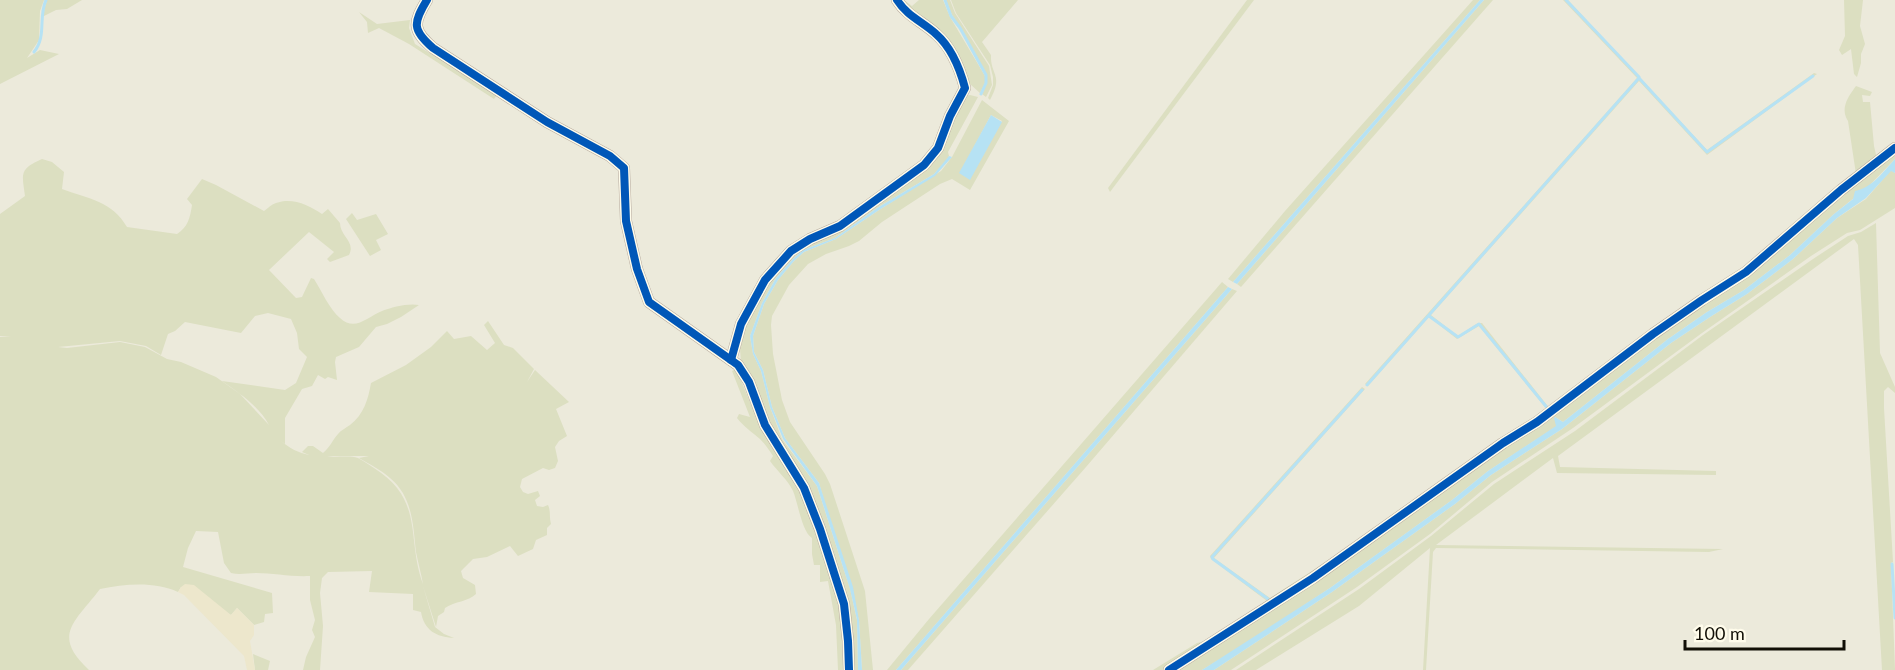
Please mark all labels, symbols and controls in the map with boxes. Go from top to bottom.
scale bar [1685,613,1844,651]
text: 100 m [1694,622,1745,644]

